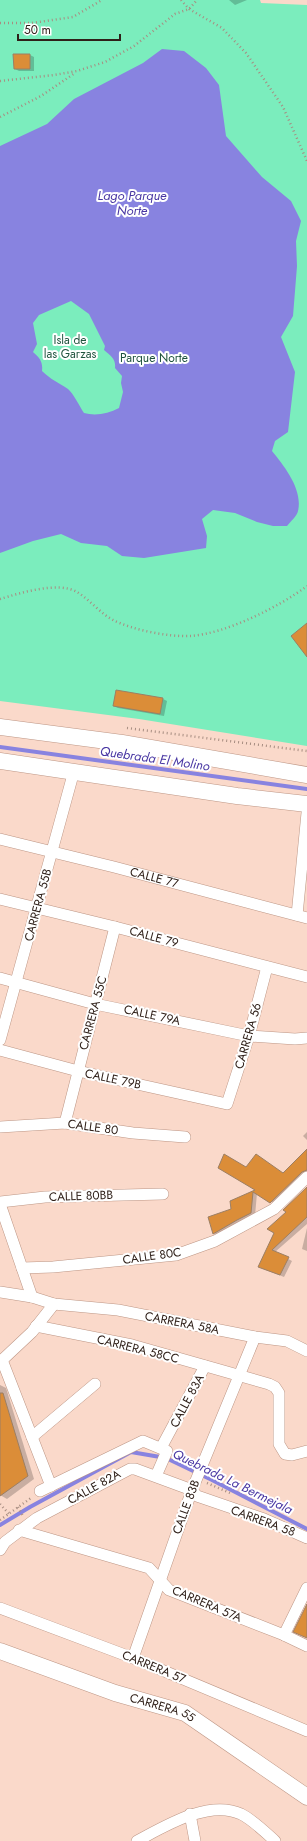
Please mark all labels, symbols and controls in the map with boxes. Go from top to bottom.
scale bar [18,16,120,42]
text: 50 m [24,21,51,39]
water label: Lago Parque Norte [97,186,167,220]
park label: Isla de las Garzas [44,331,96,363]
park label: Parque Norte [120,349,188,367]
water label: Quebrada El Molino [99,741,211,776]
street label: CALLE 77 [128,863,181,893]
street label: CARRERA 55B [20,866,56,943]
street label: CALLE 79 [127,922,181,952]
street label: CARRERA 55C [74,974,112,1052]
street label: CALLE 79A [122,1000,182,1030]
street label: CARRERA 56 [230,1001,266,1071]
street label: CALLE 79B [83,1064,143,1094]
street label: CALLE 80 [67,1115,119,1139]
street label: CALLE 80BB [49,1186,114,1206]
street label: CALLE 80C [122,1243,182,1269]
street label: CARRERA 58A [143,1307,221,1339]
street label: CARRERA 58CC [95,1330,181,1368]
street label: CALLE 83A [165,1371,209,1431]
water label: Quebrada La Bermejala [170,1444,296,1519]
street label: CALLE 82A [64,1465,124,1509]
street label: CALLE 83B [168,1477,204,1537]
street label: CARRERA 58 [228,1501,298,1541]
street label: CARRERA 57A [169,1581,245,1627]
street label: CARRERA 57 [119,1646,189,1688]
street label: CARRERA 55 [128,1689,199,1727]

